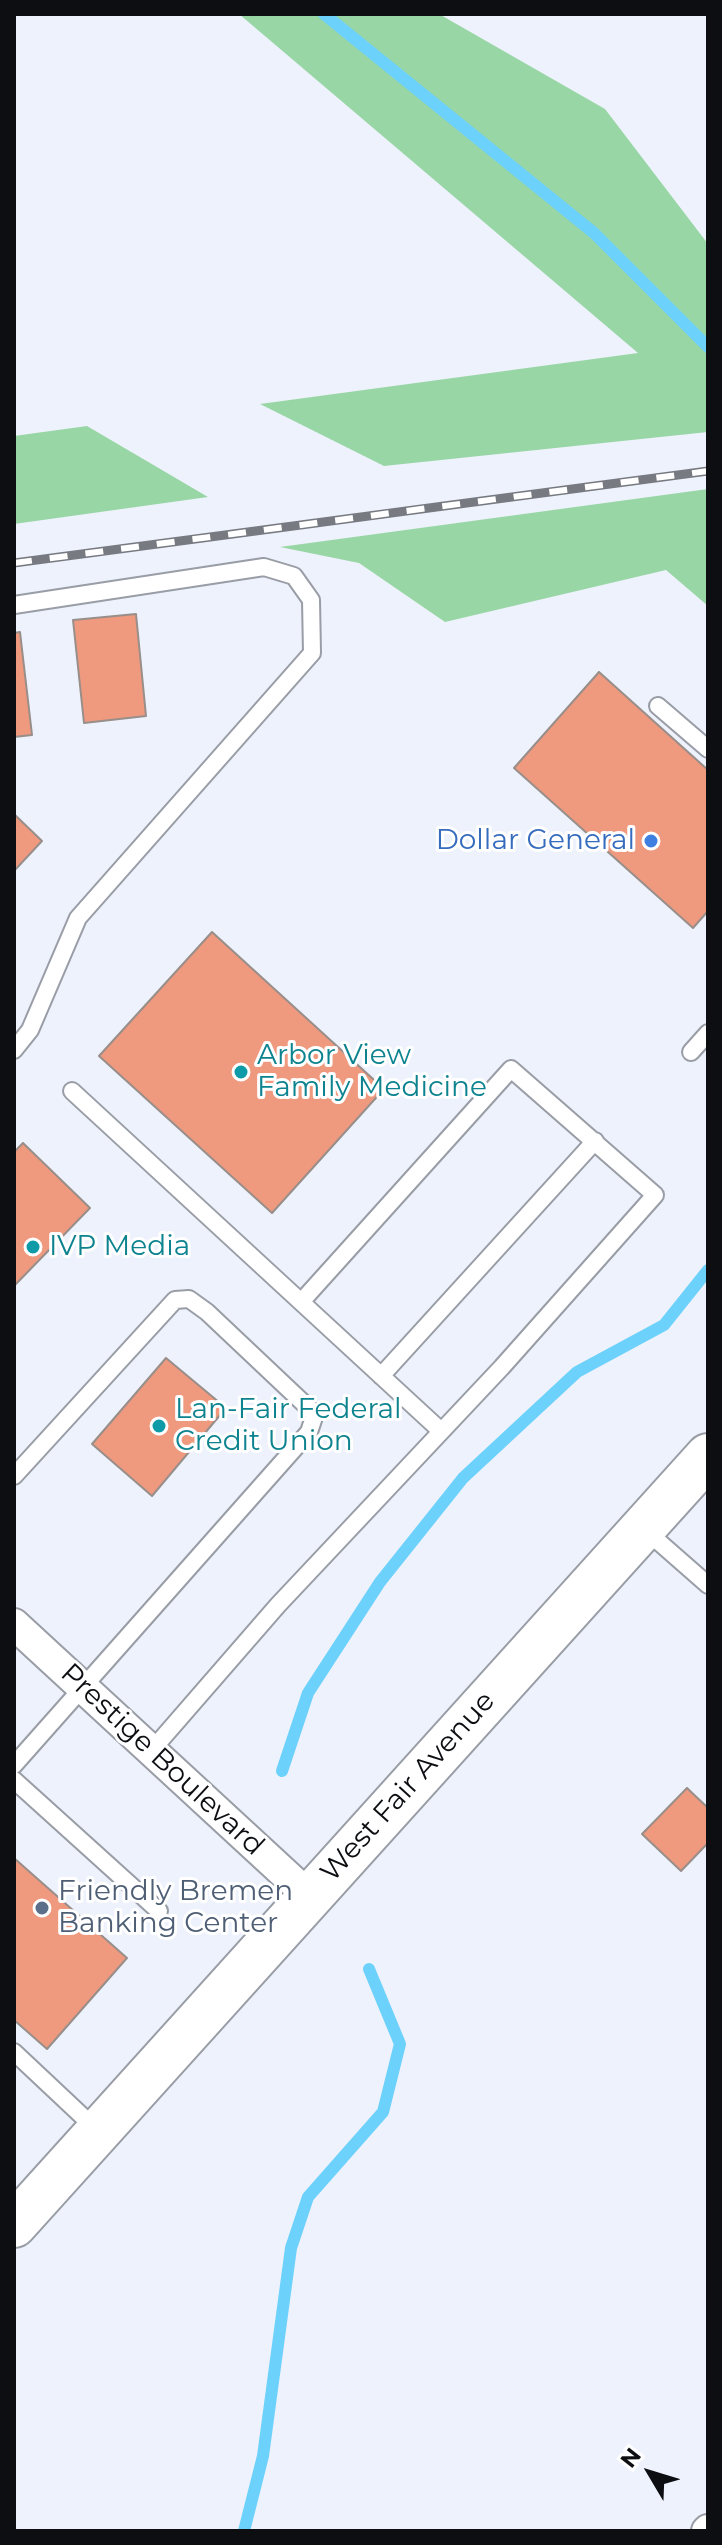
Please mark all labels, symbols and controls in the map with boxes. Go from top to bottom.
place label: Dollar General [436,824,635,858]
marker: Dollar General [642,832,660,850]
place label: Arbor View Family Medicine [257,1039,487,1105]
marker: Arbor View Family Medicine [232,1063,250,1081]
place label: IVP Media [49,1230,190,1264]
marker: IVP Media [24,1238,42,1256]
place label: Lan-Fair Federal Credit Union [175,1393,402,1459]
marker: Lan-Fair Federal Credit Union [150,1417,168,1435]
street label: Prestige Boulevard [53,1657,271,1863]
street label: West Fair Avenue [314,1685,502,1889]
place label: Friendly Bremen Banking Center [58,1875,293,1941]
marker: Friendly Bremen Banking Center [33,1899,51,1917]
north arrow [610,2433,690,2513]
text: N [615,2443,647,2473]

